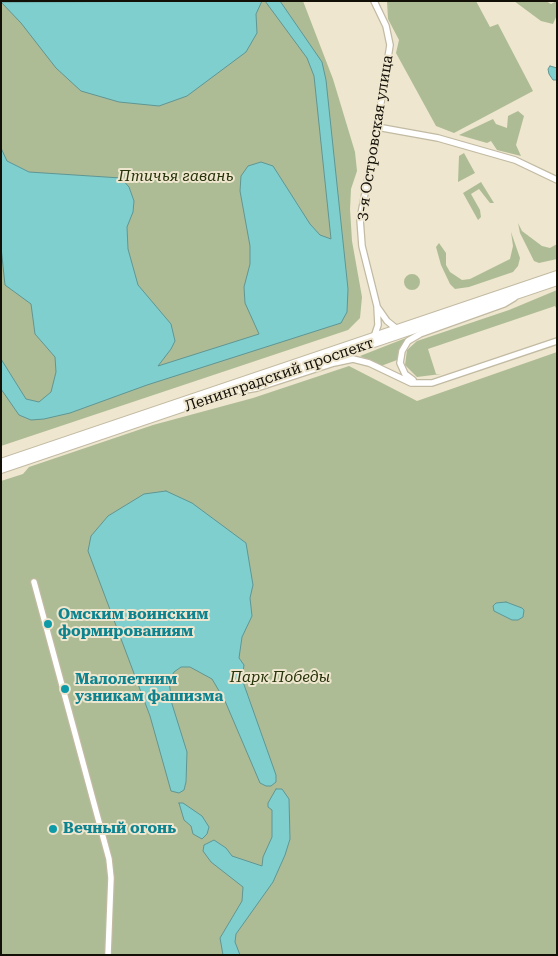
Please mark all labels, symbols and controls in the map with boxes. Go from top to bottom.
street label: 3-я Островская улица [353,54,397,222]
park label: Птичья гавань [118,168,234,186]
street label: Ленинградский проспект [182,334,376,416]
place label: Омским воинским формированиям [58,606,209,641]
marker: Омским воинским формированиям [42,618,54,630]
park label: Парк Победы [230,669,330,687]
place label: Малолетним узникам фашизма [75,671,223,706]
marker: Малолетним узникам фашизма [59,683,71,695]
place label: Вечный огонь [63,820,176,838]
marker: Вечный огонь [47,823,59,835]

